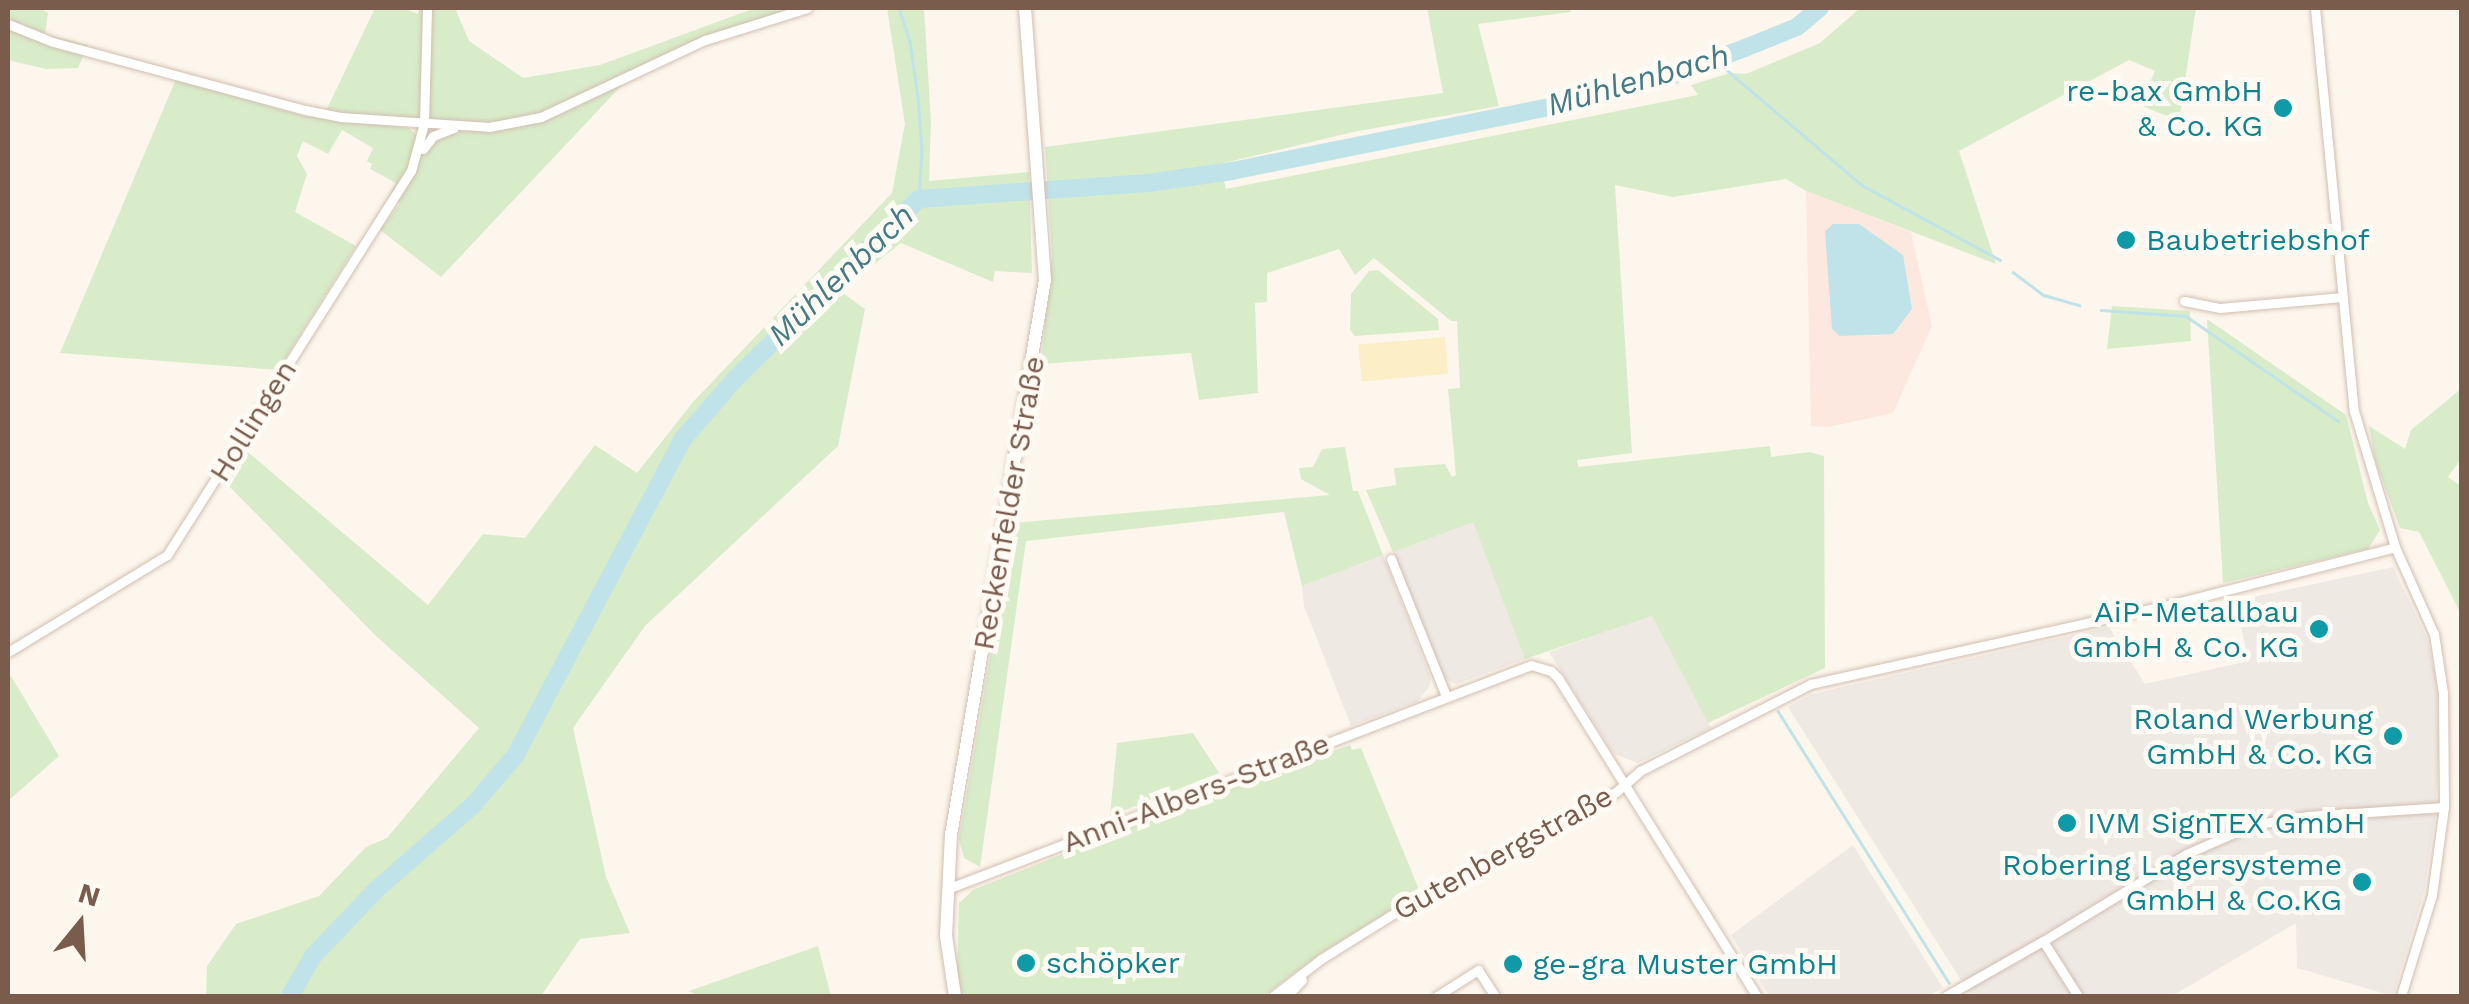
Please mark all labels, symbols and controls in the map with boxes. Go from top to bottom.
water label: Mühlenbach [1543,36,1733,124]
place label: re-bax GmbH & Co. KG [2066,73,2263,144]
marker: re-bax GmbH & Co. KG [2272,97,2294,119]
water label: Mühlenbach [760,196,922,354]
place label: Baubetriebshof [2146,222,2370,258]
marker: Baubetriebshof [2115,229,2137,251]
street label: Reckenfelder Straße [965,353,1053,653]
street label: Hollingen [202,354,304,488]
place label: AiP-Metallbau GmbH & Co. KG [2072,594,2299,664]
marker: AiP-Metallbau GmbH & Co. KG [2308,618,2330,640]
place label: Roland Werbung GmbH & Co. KG [2133,701,2373,772]
street label: Anni-Albers-Straße [1057,725,1335,861]
marker: Roland Werbung GmbH & Co. KG [2382,725,2404,747]
street label: Gutenbergstraße [1387,778,1619,928]
place label: IVM SignTEX GmbH [2087,805,2366,841]
marker: IVM SignTEX GmbH [2056,812,2078,834]
place label: Robering Lagersysteme GmbH & Co.KG [2002,847,2342,918]
marker: Robering Lagersysteme GmbH & Co.KG [2351,871,2373,893]
north arrow [30,874,130,974]
text: N [74,876,104,914]
place label: schöpker [1046,945,1180,981]
place label: ge-gra Muster GmbH [1533,946,1839,982]
marker: schöpker [1015,952,1037,974]
marker: ge-gra Muster GmbH [1502,953,1524,975]

